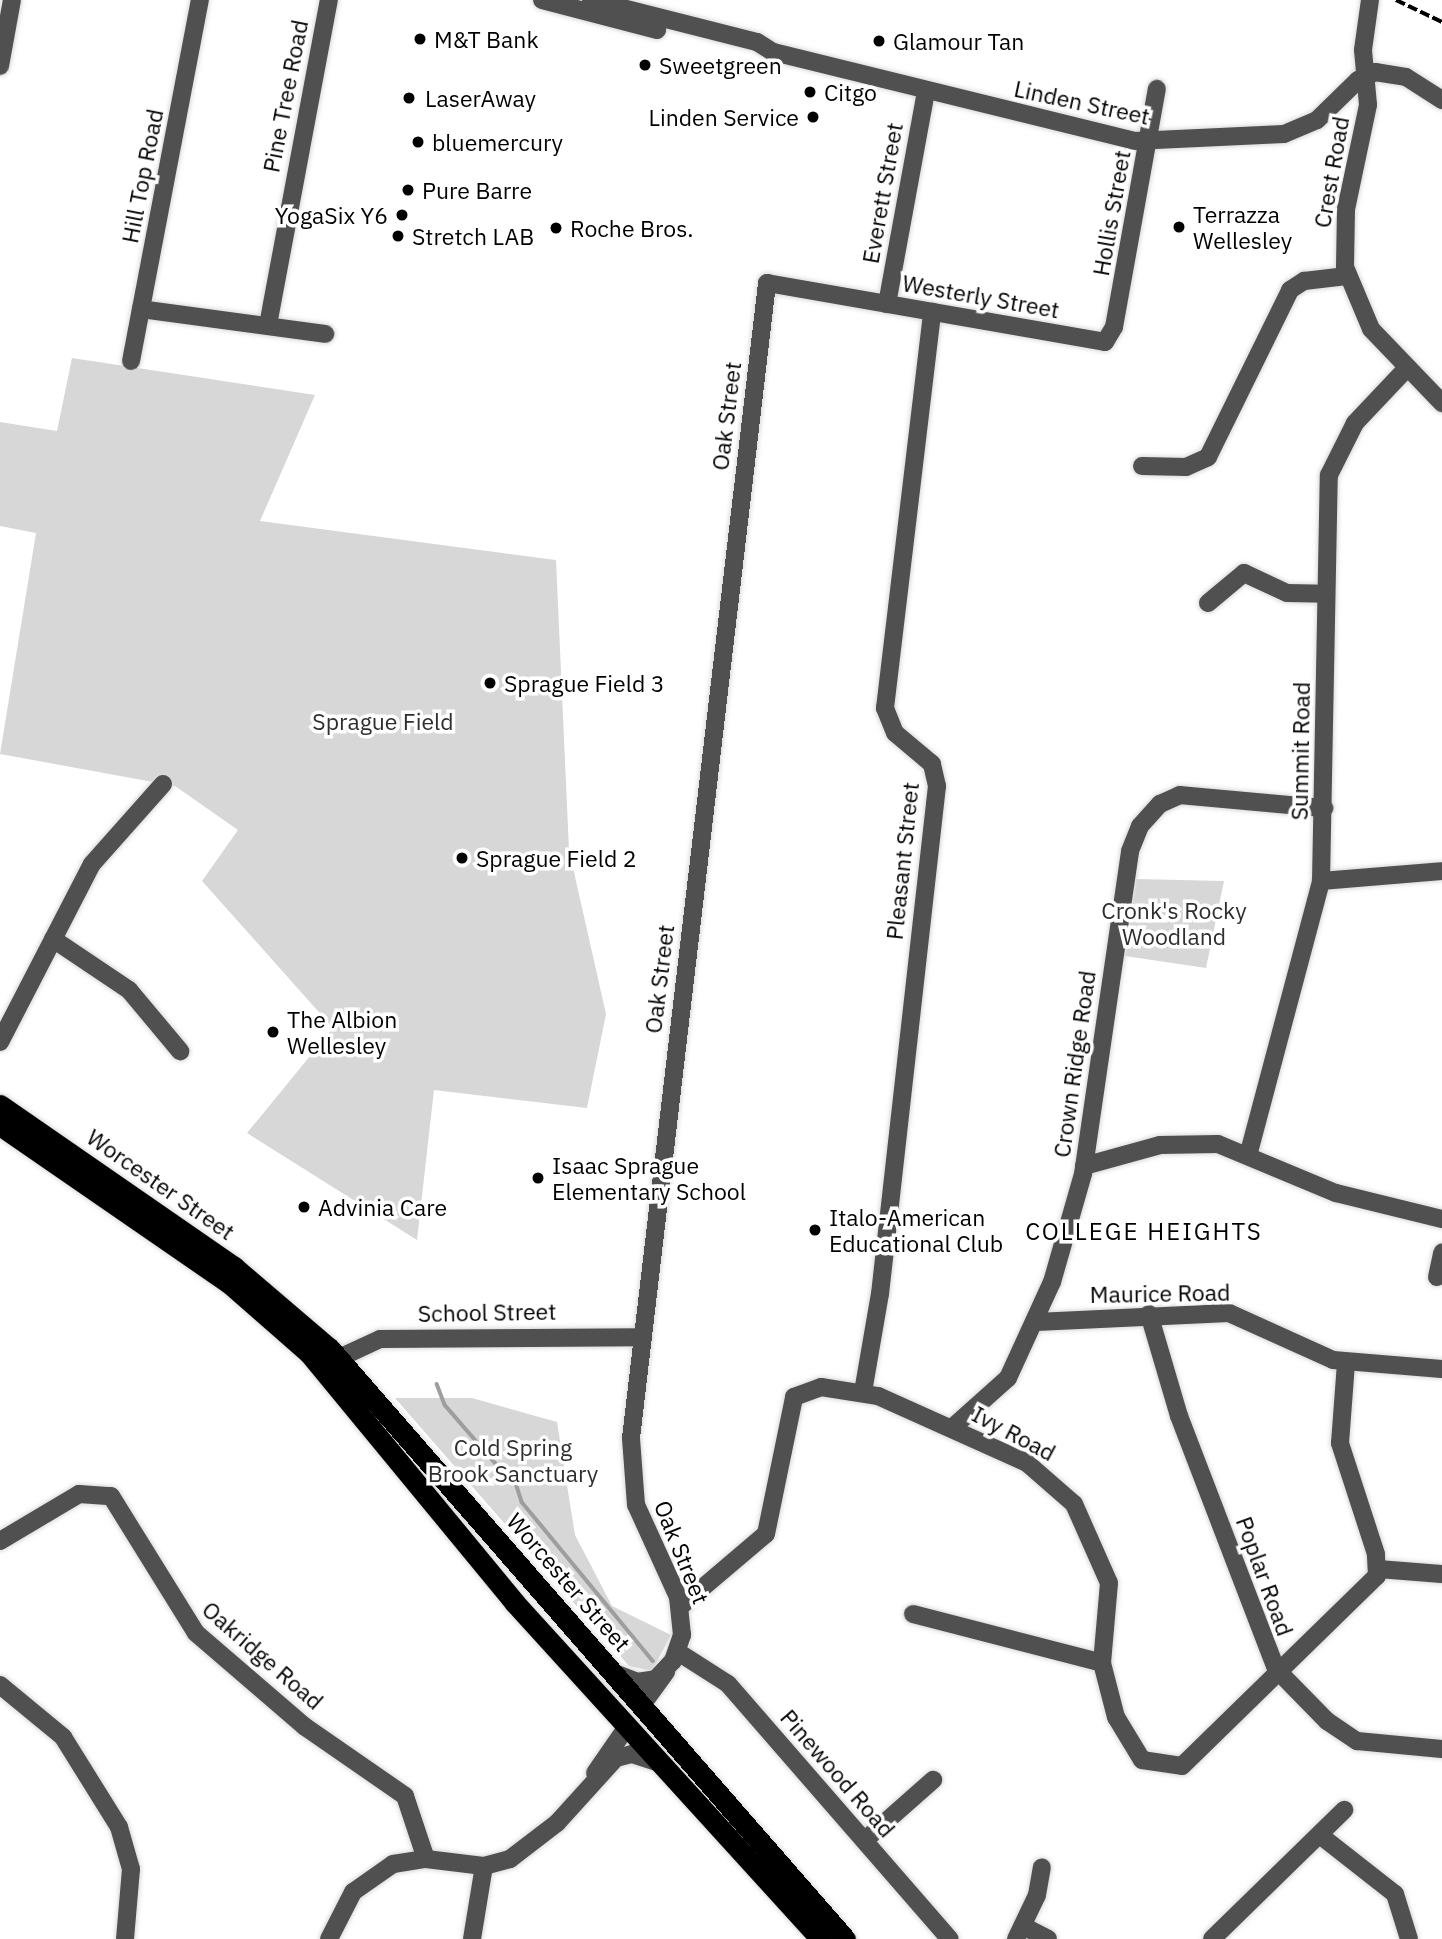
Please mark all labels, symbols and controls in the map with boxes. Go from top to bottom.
street label: Pine Tree Road [257,17,313,175]
place label: M&T Bank [434,25,539,53]
place label: Glamour Tan [893,27,1024,55]
marker: M&T Bank [412,31,428,47]
marker: Glamour Tan [871,33,887,49]
place label: Sweetgreen [659,51,782,79]
marker: Sweetgreen [637,57,653,73]
street label: Linden Street [1012,74,1152,130]
place label: Citgo [824,78,877,106]
place label: LaserAway [425,84,536,112]
marker: Citgo [802,84,818,100]
marker: LaserAway [399,88,419,108]
place label: Linden Service [648,103,799,131]
street label: Hill Top Road [115,107,169,245]
marker: Linden Service [805,109,821,125]
street label: Crest Road [1308,114,1354,230]
street label: Everett Street [856,120,908,266]
place label: bluemercury [432,128,563,156]
marker: bluemercury [410,134,426,150]
street label: Hollis Street [1086,148,1136,278]
place label: Pure Barre [422,176,532,204]
marker: Pure Barre [400,182,416,198]
place label: Terrazza Wellesley [1193,200,1292,254]
place label: YogaSix Y6 [275,201,388,229]
marker: YogaSix Y6 [394,207,410,223]
place label: Roche Bros. [570,214,694,242]
marker: Terrazza Wellesley [1171,219,1187,235]
marker: Roche Bros. [548,220,564,236]
place label: Stretch LAB [412,222,534,250]
marker: Stretch LAB [390,228,406,244]
street label: Westerly Street [900,269,1062,323]
street label: Oak Street [706,360,746,472]
place label: Sprague Field 3 [504,669,665,697]
marker: Sprague Field 3 [482,675,498,691]
street label: Summit Road [1285,681,1315,821]
park label: Sprague Field [312,707,454,735]
street label: Pleasant Street [880,781,924,941]
place label: Sprague Field 2 [476,844,637,872]
marker: Sprague Field 2 [454,850,470,866]
park label: Cronk's Rocky Woodland [1101,896,1247,950]
street label: Oak Street [639,923,679,1035]
street label: Crown Ridge Road [1047,969,1101,1159]
place label: The Albion Wellesley [287,1005,397,1059]
marker: The Albion Wellesley [265,1024,281,1040]
street label: Worcester Street [82,1123,240,1245]
place label: Isaac Sprague Elementary School [552,1151,746,1205]
marker: Isaac Sprague Elementary School [530,1170,546,1186]
place label: Advinia Care [318,1193,447,1221]
marker: Advinia Care [296,1199,312,1215]
place label: Italo-American Educational Club [829,1203,1003,1257]
district label: COLLEGE HEIGHTS [1027,1218,1261,1246]
marker: Italo-American Educational Club [807,1222,823,1238]
street label: Maurice Road [1089,1278,1231,1308]
street label: School Street [418,1297,556,1327]
street label: Ivy Road [968,1400,1060,1466]
park label: Cold Spring Brook Sanctuary [428,1433,598,1487]
street label: Oak Street [649,1496,715,1608]
street label: Worcester Street [502,1507,636,1657]
street label: Poplar Road [1231,1513,1299,1639]
street label: Oakridge Road [197,1595,329,1715]
street label: Pinewood Road [775,1703,901,1843]

